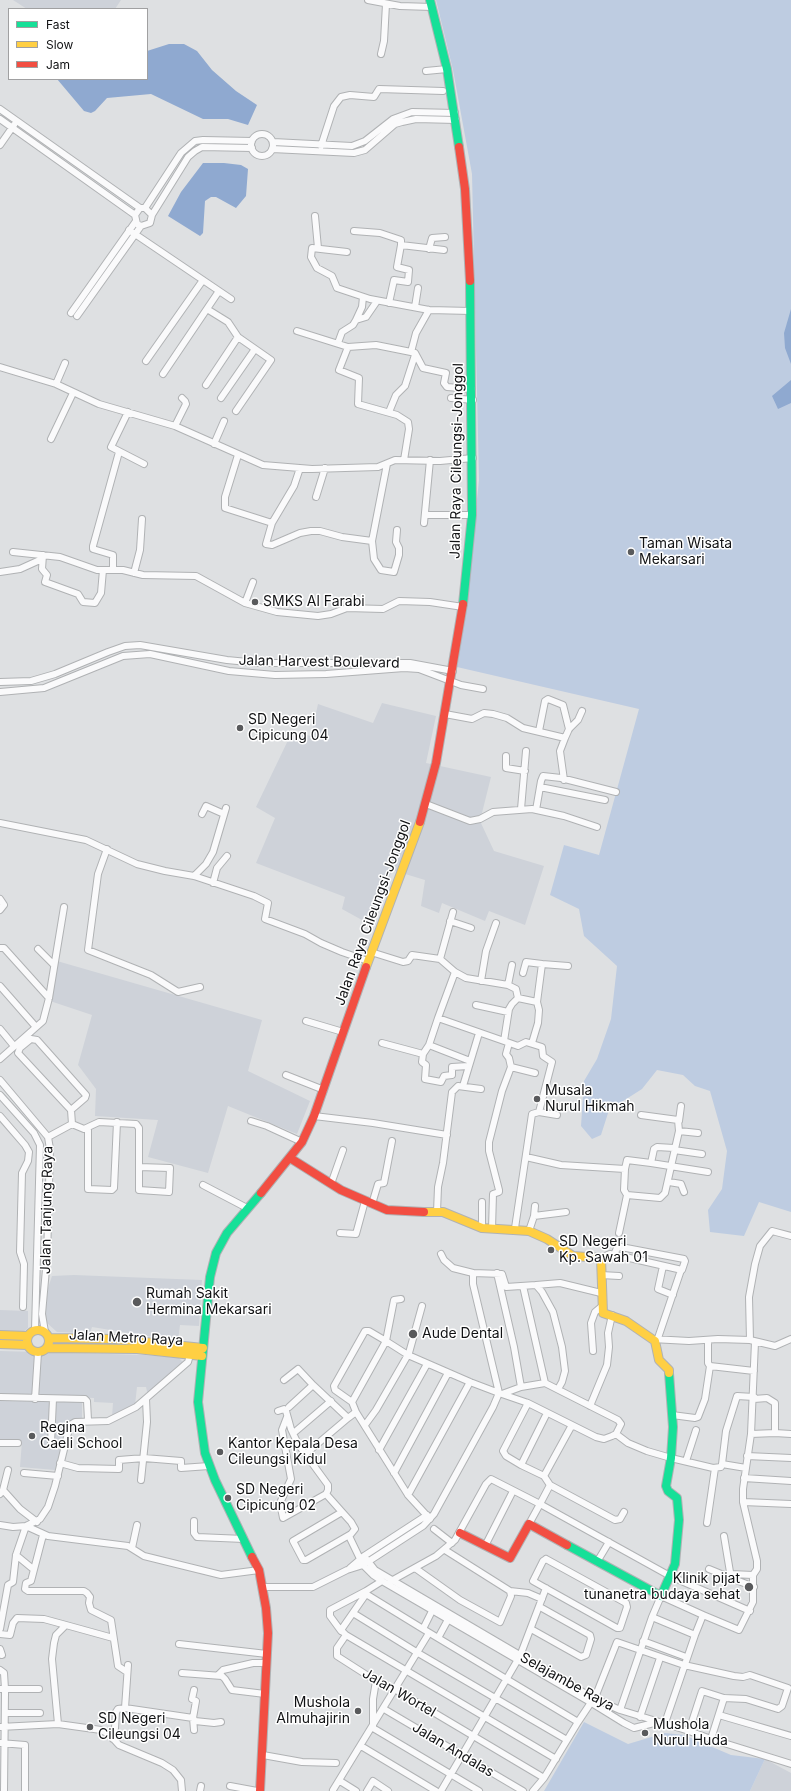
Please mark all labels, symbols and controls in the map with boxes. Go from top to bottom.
legend [8,8,148,80]
text: Fast [46,17,70,32]
text: Slow [46,37,73,52]
text: Jam [46,57,70,72]
street label: Jalan Raya Cileungsi-Jonggol [447,363,467,559]
place label: Taman Wisata Mekarsari [639,536,732,568]
marker: Taman Wisata Mekarsari [626,547,636,557]
place label: SMKS Al Farabi [263,594,365,610]
marker: SMKS Al Farabi [250,597,260,607]
street label: Jalan Harvest Boulevard [238,652,400,672]
place label: SD Negeri Cipicung 04 [248,712,329,744]
marker: SD Negeri Cipicung 04 [235,723,245,733]
street label: Jalan Raya Cileungsi-Jonggol [332,818,414,1008]
place label: Musala Nurul Hikmah [545,1083,635,1116]
marker: Musala Nurul Hikmah [532,1094,542,1104]
street label: Jalan Tanjung Raya [37,1146,57,1274]
place label: SD Negeri Kp. Sawah 01 [559,1234,648,1266]
marker: SD Negeri Kp. Sawah 01 [546,1245,556,1255]
place label: Rumah Sakit Hermina Mekarsari [146,1286,272,1318]
marker: Rumah Sakit Hermina Mekarsari [131,1296,143,1308]
place label: Aude Dental [422,1326,503,1342]
street label: Jalan Metro Raya [68,1327,184,1349]
marker: Aude Dental [407,1328,419,1340]
place label: Regina Caeli School [40,1420,122,1452]
marker: Regina Caeli School [27,1431,37,1441]
place label: Kantor Kepala Desa Cileungsi Kidul [228,1436,358,1468]
marker: Kantor Kepala Desa Cileungsi Kidul [215,1447,225,1457]
place label: SD Negeri Cipicung 02 [236,1482,316,1514]
marker: SD Negeri Cipicung 02 [223,1493,233,1503]
place label: Klinik pijat tunanetra budaya sehat [584,1571,740,1604]
marker: Klinik pijat tunanetra budaya sehat [743,1581,755,1593]
street label: Selajambe Raya [517,1649,617,1715]
street label: Jalan Wortel [359,1665,439,1721]
place label: Mushola Almuhajirin [276,1695,350,1728]
marker: Mushola Almuhajirin [353,1706,363,1716]
place label: SD Negeri Cileungsi 04 [98,1711,181,1744]
place label: Mushola Nurul Huda [653,1717,728,1750]
street label: Jalan Andalas [409,1719,497,1781]
marker: SD Negeri Cileungsi 04 [85,1722,95,1732]
marker: Mushola Nurul Huda [640,1728,650,1738]

